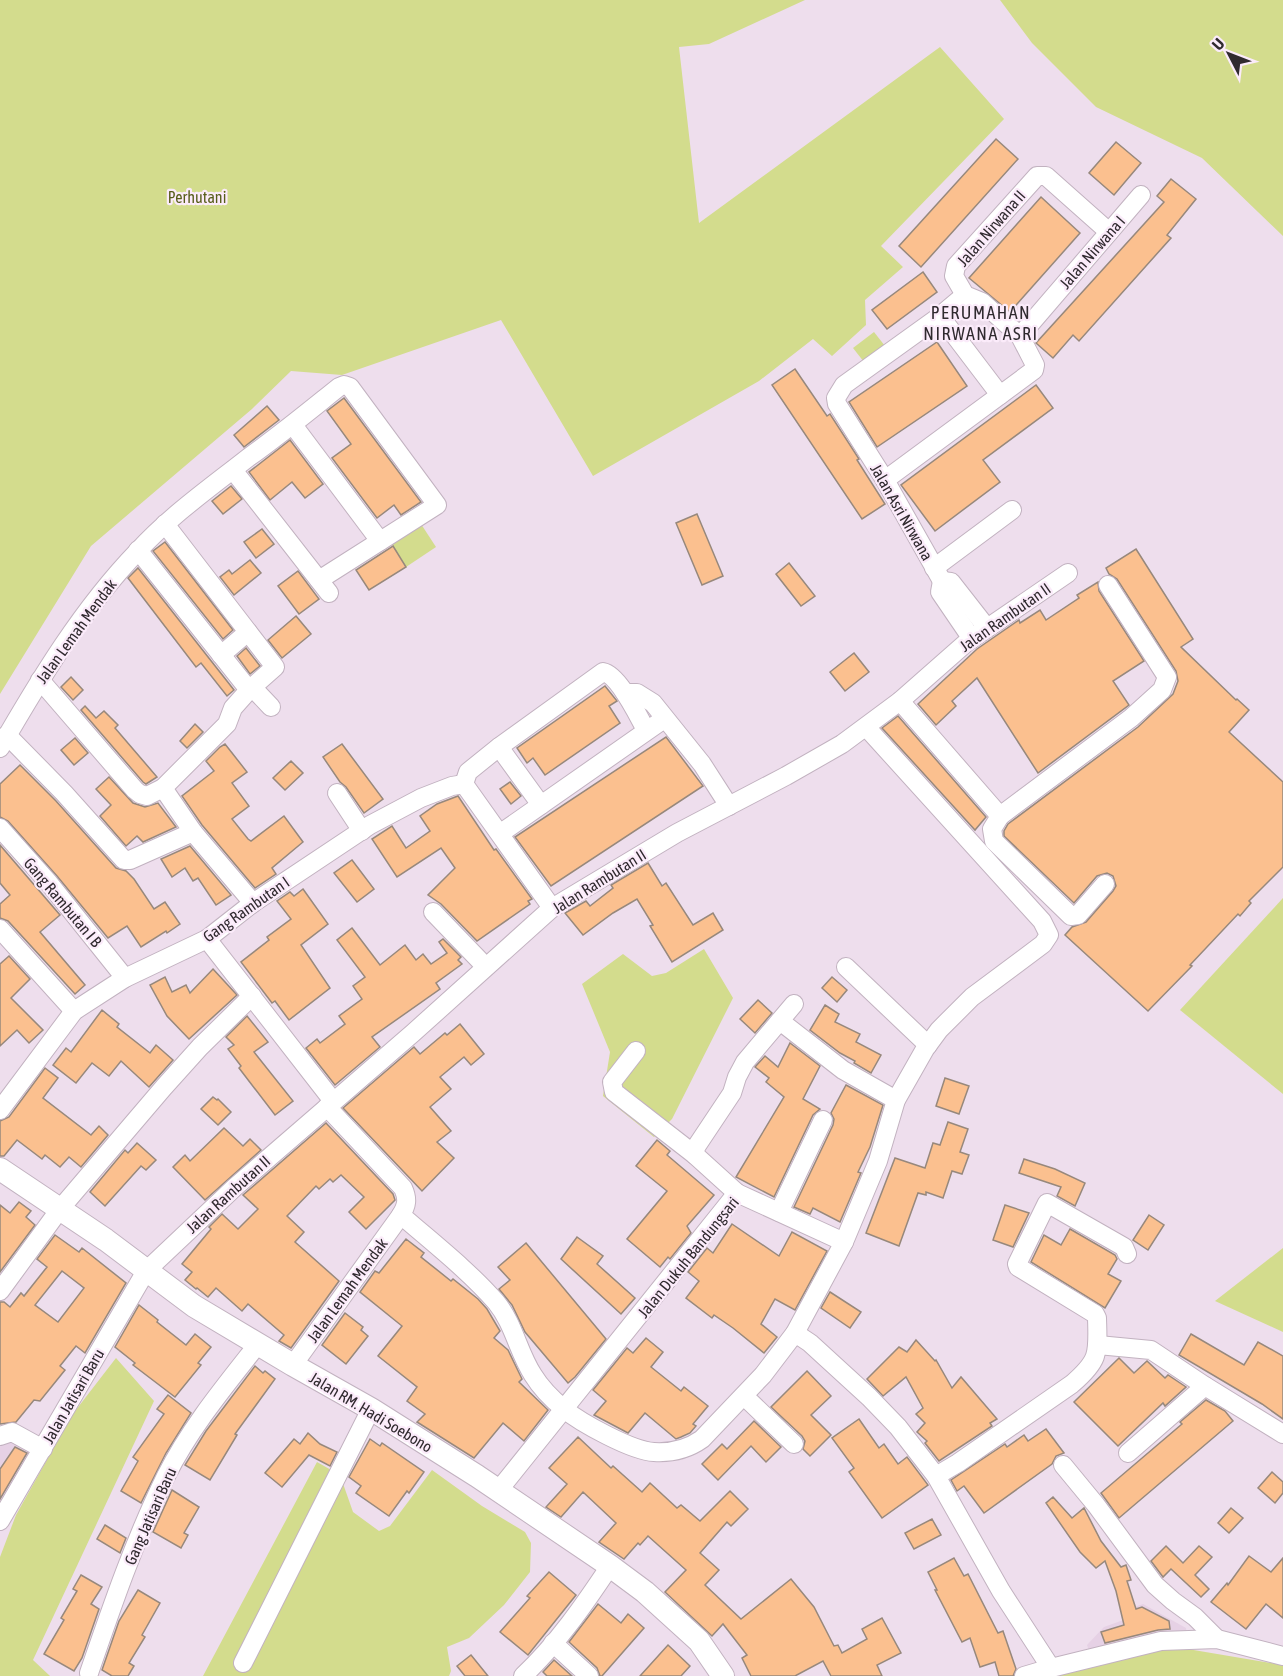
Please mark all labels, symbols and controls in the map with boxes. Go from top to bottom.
north arrow [1199,24,1259,84]
text: U [1208,34,1228,53]
street label: Jalan Nirwana II [953,186,1029,270]
park label: Perhutani [168,188,226,206]
street label: Jalan Nirwana I [1056,212,1128,292]
district label: PERUMAHAN NIRWANA ASRI [923,302,1039,344]
street label: Jalan Asri Nirwana [867,461,937,563]
street label: Jalan Lemah Mendak [32,575,120,687]
street label: Jalan Rambutan II [956,579,1054,655]
street label: Jalan Rambutan II [549,845,649,917]
street label: Gang Rambutan I B [20,854,106,951]
street label: Gang Rambutan I [199,873,293,946]
street label: Jalan Rambutan II [182,1152,274,1236]
street label: Jalan Dukuh Bandungsari [634,1193,743,1322]
street label: Jalan Lemah Mendak [303,1234,391,1346]
street label: Jalan Jatisari Baru [39,1346,107,1446]
street label: Jalan RM. Hadi Soebono [306,1368,436,1456]
street label: Gang Jatisari Baru [120,1464,180,1568]

